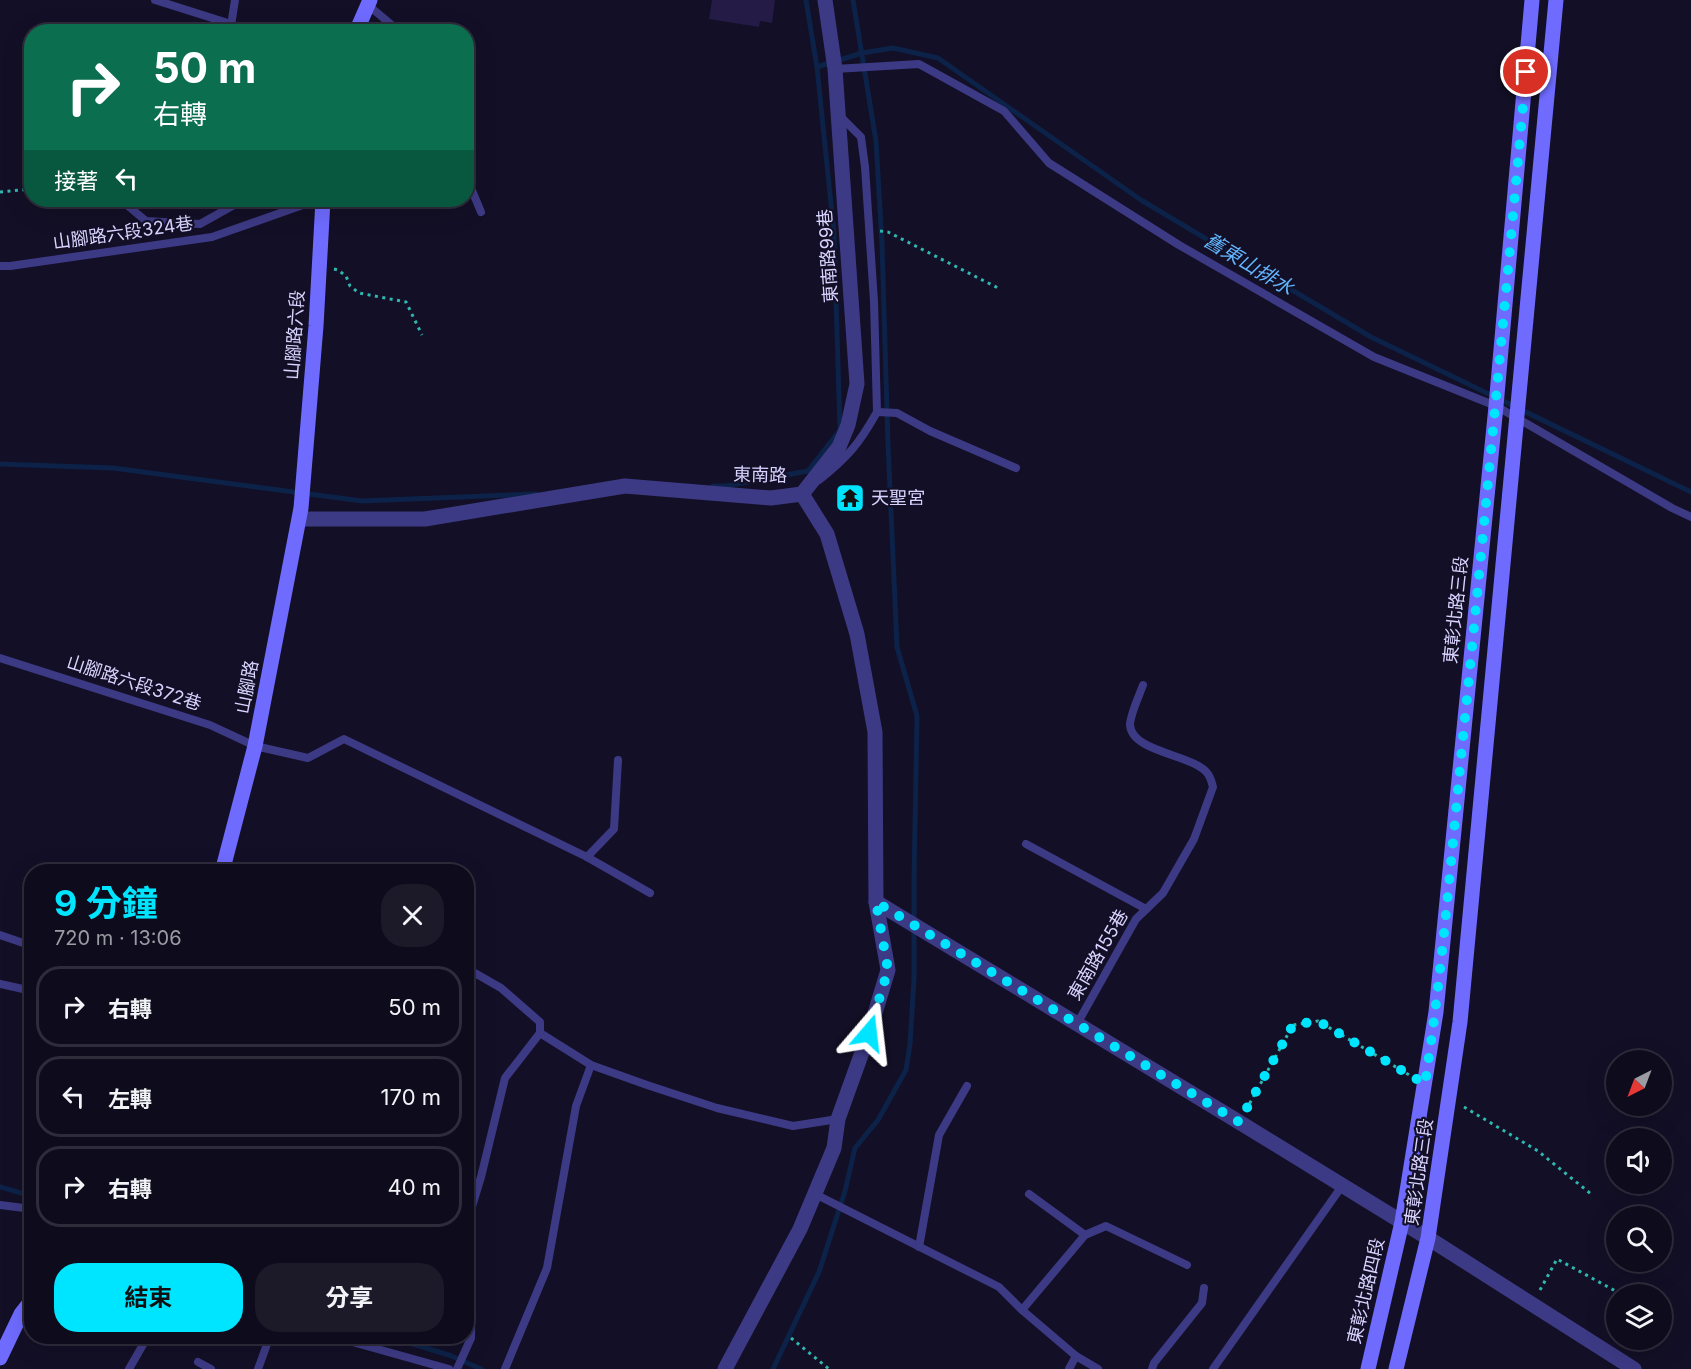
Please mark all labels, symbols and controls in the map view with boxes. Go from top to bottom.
text: 50 m [153,42,256,93]
pin [1500,46,1551,97]
icon: right [54,48,132,126]
icon: arrive [1509,55,1542,88]
text: 右轉 [153,98,207,131]
icon: left [110,162,143,195]
text: 接著 [54,168,98,194]
street label: 東南路99巷 [814,208,841,304]
street label: 山腳路六段324巷 [51,212,194,253]
water label: 舊東山排水 [1200,228,1299,301]
street label: 山腳路六段 [281,289,308,381]
street label: 東南路 [733,464,787,485]
temple icon: 天聖宮 [834,482,866,514]
place label: 天聖宮 [871,487,925,508]
street label: 東彰北路三段 [1439,555,1472,665]
street label: 山腳路六段372巷 [64,651,204,714]
street label: 山腳路 [231,658,262,715]
text: 9 分鐘 [54,881,158,925]
button: close [381,884,444,947]
street label: 東南路155巷 [1063,906,1132,1004]
text: 720 m · 13:06 [54,926,182,950]
icon: right [57,990,90,1023]
text: 50 m [388,994,441,1020]
text: 右轉 [108,996,152,1022]
position arrow [837,1001,901,1065]
north arrow [1606,1050,1672,1116]
map controls [1606,1050,1672,1350]
icon: left [57,1080,90,1113]
text: 170 m [381,1084,441,1110]
text: 左轉 [108,1086,152,1112]
street label: 東彰北路三段 [1401,1117,1436,1227]
button: sound [1606,1128,1672,1194]
icon: right [57,1170,90,1203]
text: 40 m [387,1174,441,1200]
text: 右轉 [108,1176,152,1202]
button: search [1606,1206,1672,1272]
street label: 東彰北路四段 [1343,1236,1388,1346]
button: 結束 [54,1263,243,1332]
button: 分享 [255,1263,444,1332]
button: layers [1606,1284,1672,1350]

